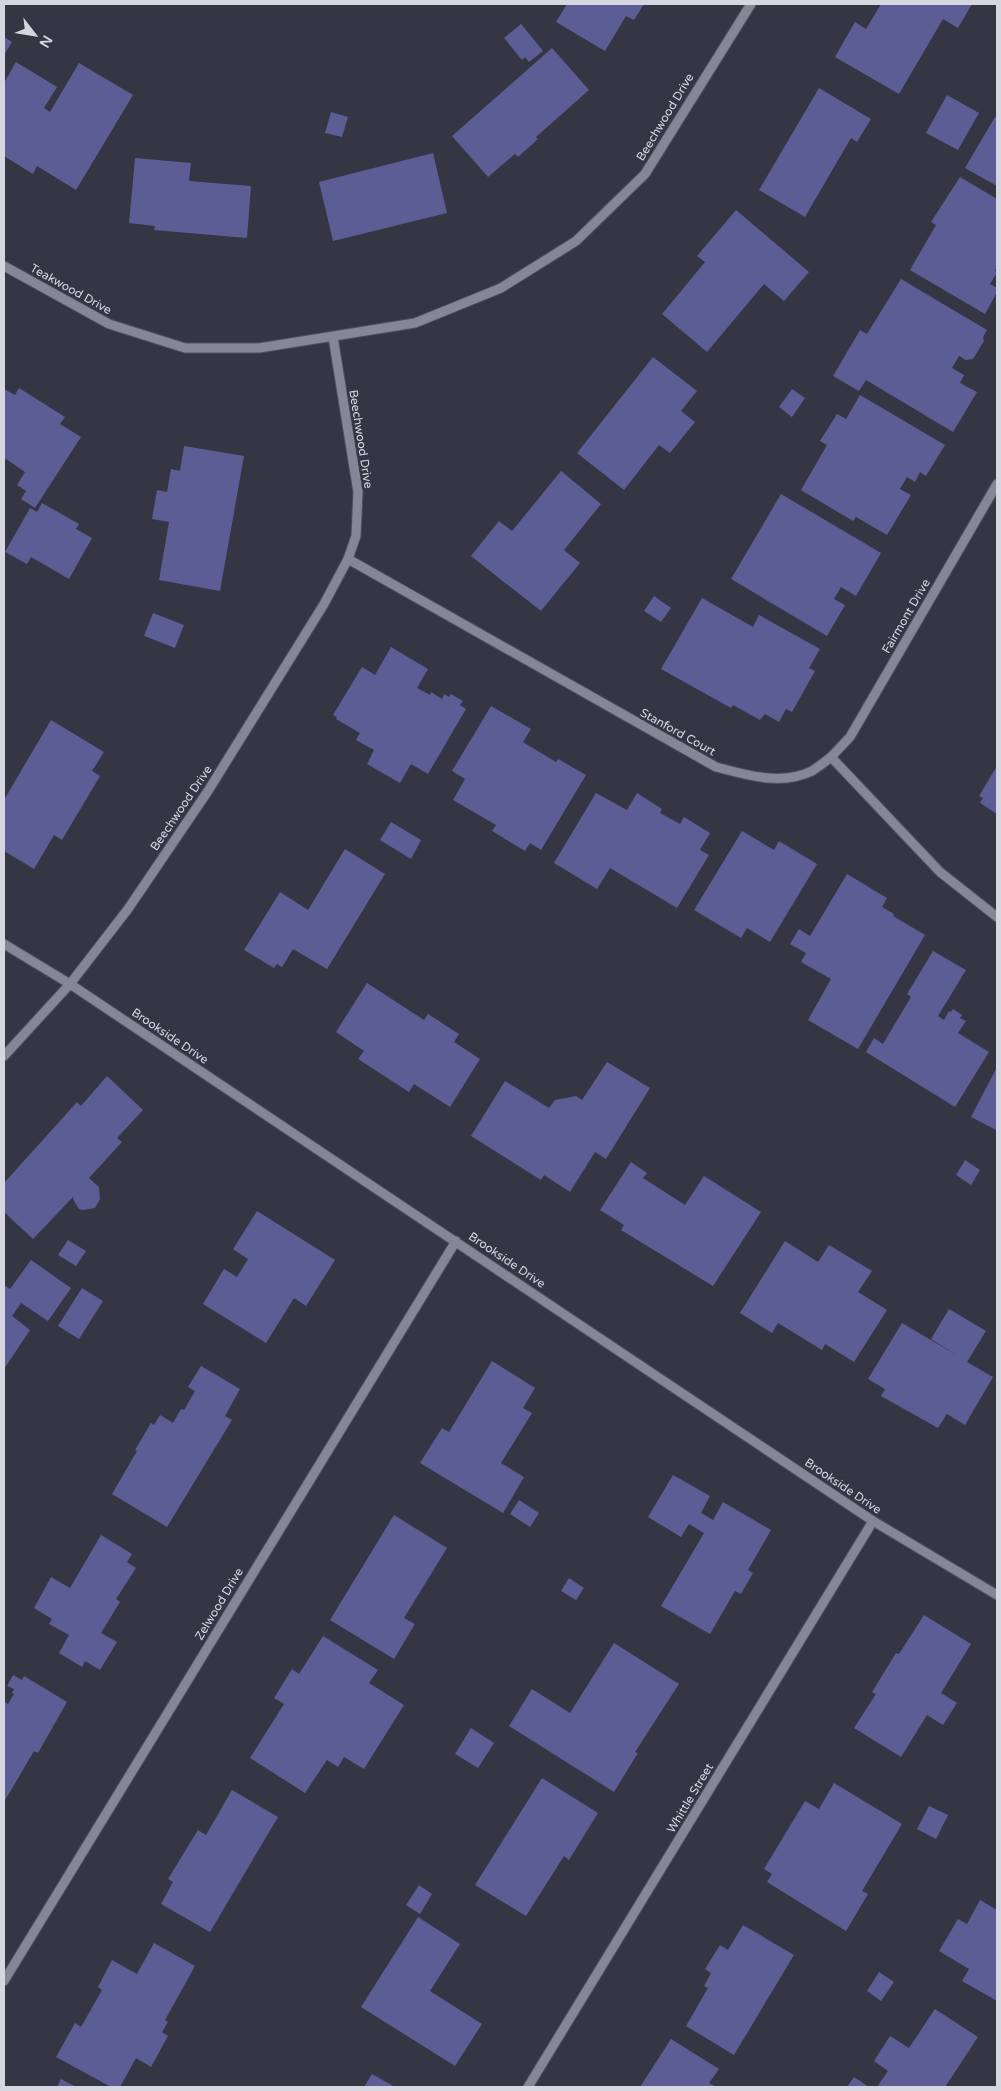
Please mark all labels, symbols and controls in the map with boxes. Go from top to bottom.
north arrow [10,10,60,60]
text: N [36,32,56,51]
street label: Beechwood Drive [633,70,697,163]
street label: Teakwood Drive [28,261,114,317]
street label: Beechwood Drive [346,389,376,490]
street label: Fairmont Drive [879,576,933,656]
street label: Stanford Court [638,705,719,759]
street label: Beechwood Drive [147,763,215,853]
street label: Brookside Drive [129,1005,211,1067]
street label: Brookside Drive [466,1229,548,1291]
street label: Brookside Drive [802,1455,884,1517]
street label: Zelwood Drive [192,1565,246,1643]
street label: Whittle Street [664,1760,717,1835]

